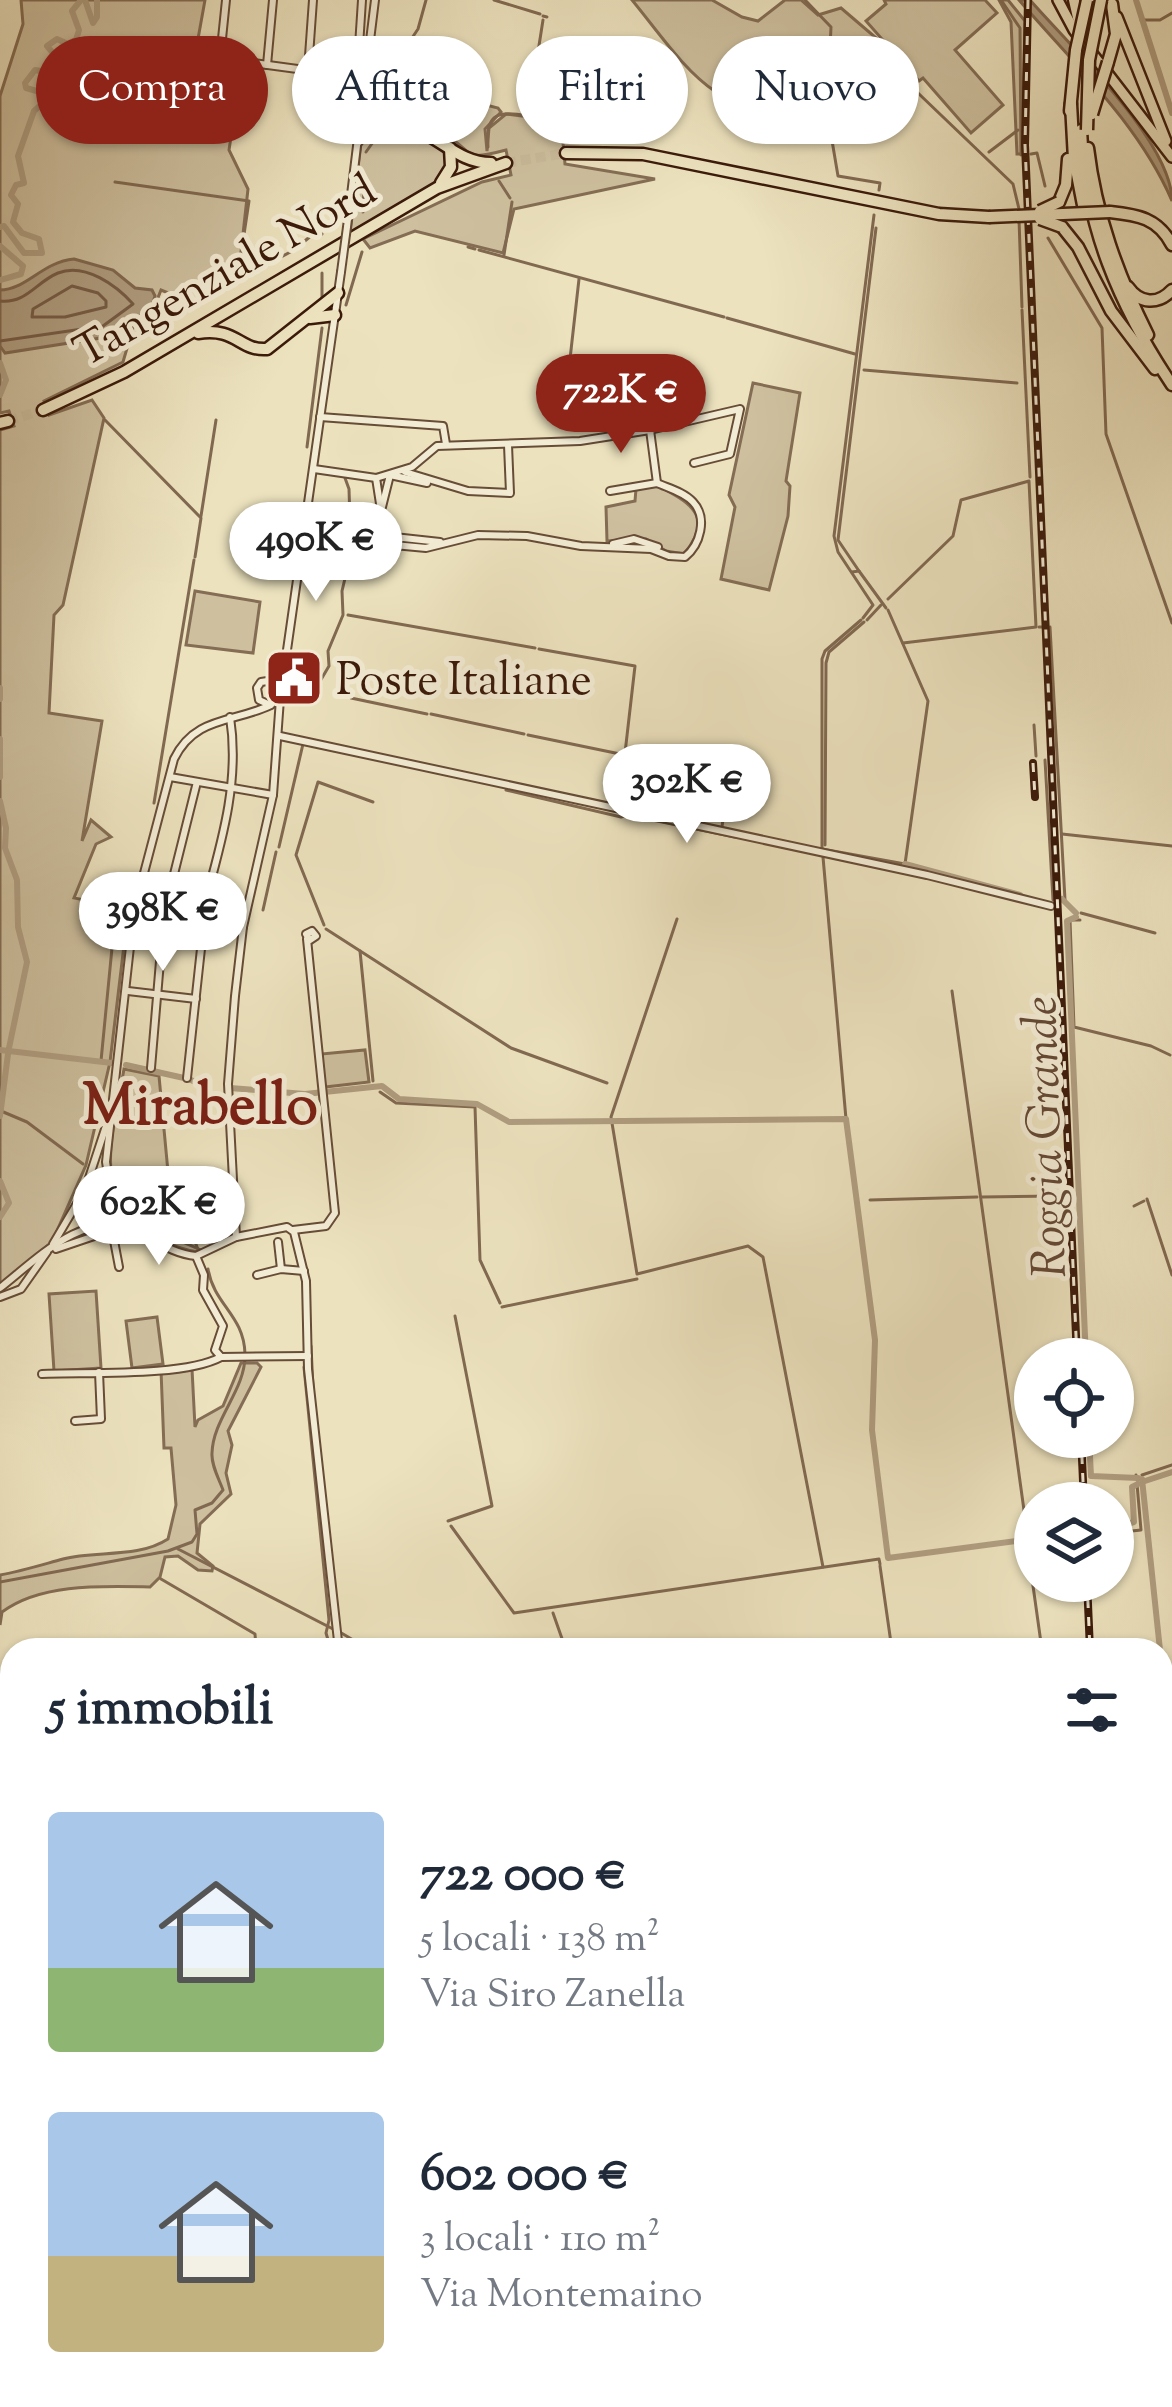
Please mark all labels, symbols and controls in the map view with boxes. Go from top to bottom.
chip: Compra [36,36,268,144]
chip: Affitta [292,36,492,144]
chip: Filtri [516,36,688,144]
chip: Nuovo [712,36,919,144]
street label: Tangenziale Nord [64,161,390,387]
pin: 722K € [523,354,719,456]
text: 722K € [563,365,679,421]
pin: 490K € [218,502,414,604]
text: 490K € [256,513,376,569]
public building icon: Poste Italiane [263,647,325,709]
place label: Poste Italiane [336,651,592,716]
pin: 302K € [589,744,785,846]
text: 302K € [630,755,744,811]
pin: 398K € [65,872,261,974]
text: 398K € [106,883,220,939]
water label: Roggia Grande [1009,995,1088,1279]
district label: Mirabello [82,1068,318,1150]
pin: 602K € [61,1166,257,1268]
text: 602K € [100,1177,218,1233]
map controls [1014,1338,1134,1602]
button: locate [1014,1338,1134,1458]
button: layers [1014,1482,1134,1602]
text: 5 immobili [48,1674,273,1747]
icon: filters [1059,1677,1125,1743]
text: 722 000 € [420,1840,627,1913]
icon: home [144,1860,288,2004]
text: 5 locali · 138 m² [420,1913,660,1969]
text: Via Siro Zanella [420,1969,685,2025]
text: 602 000 € [420,2140,630,2213]
icon: home [144,2160,288,2304]
text: 3 locali · 110 m² [420,2213,660,2269]
text: Via Montemaino [420,2269,703,2325]

